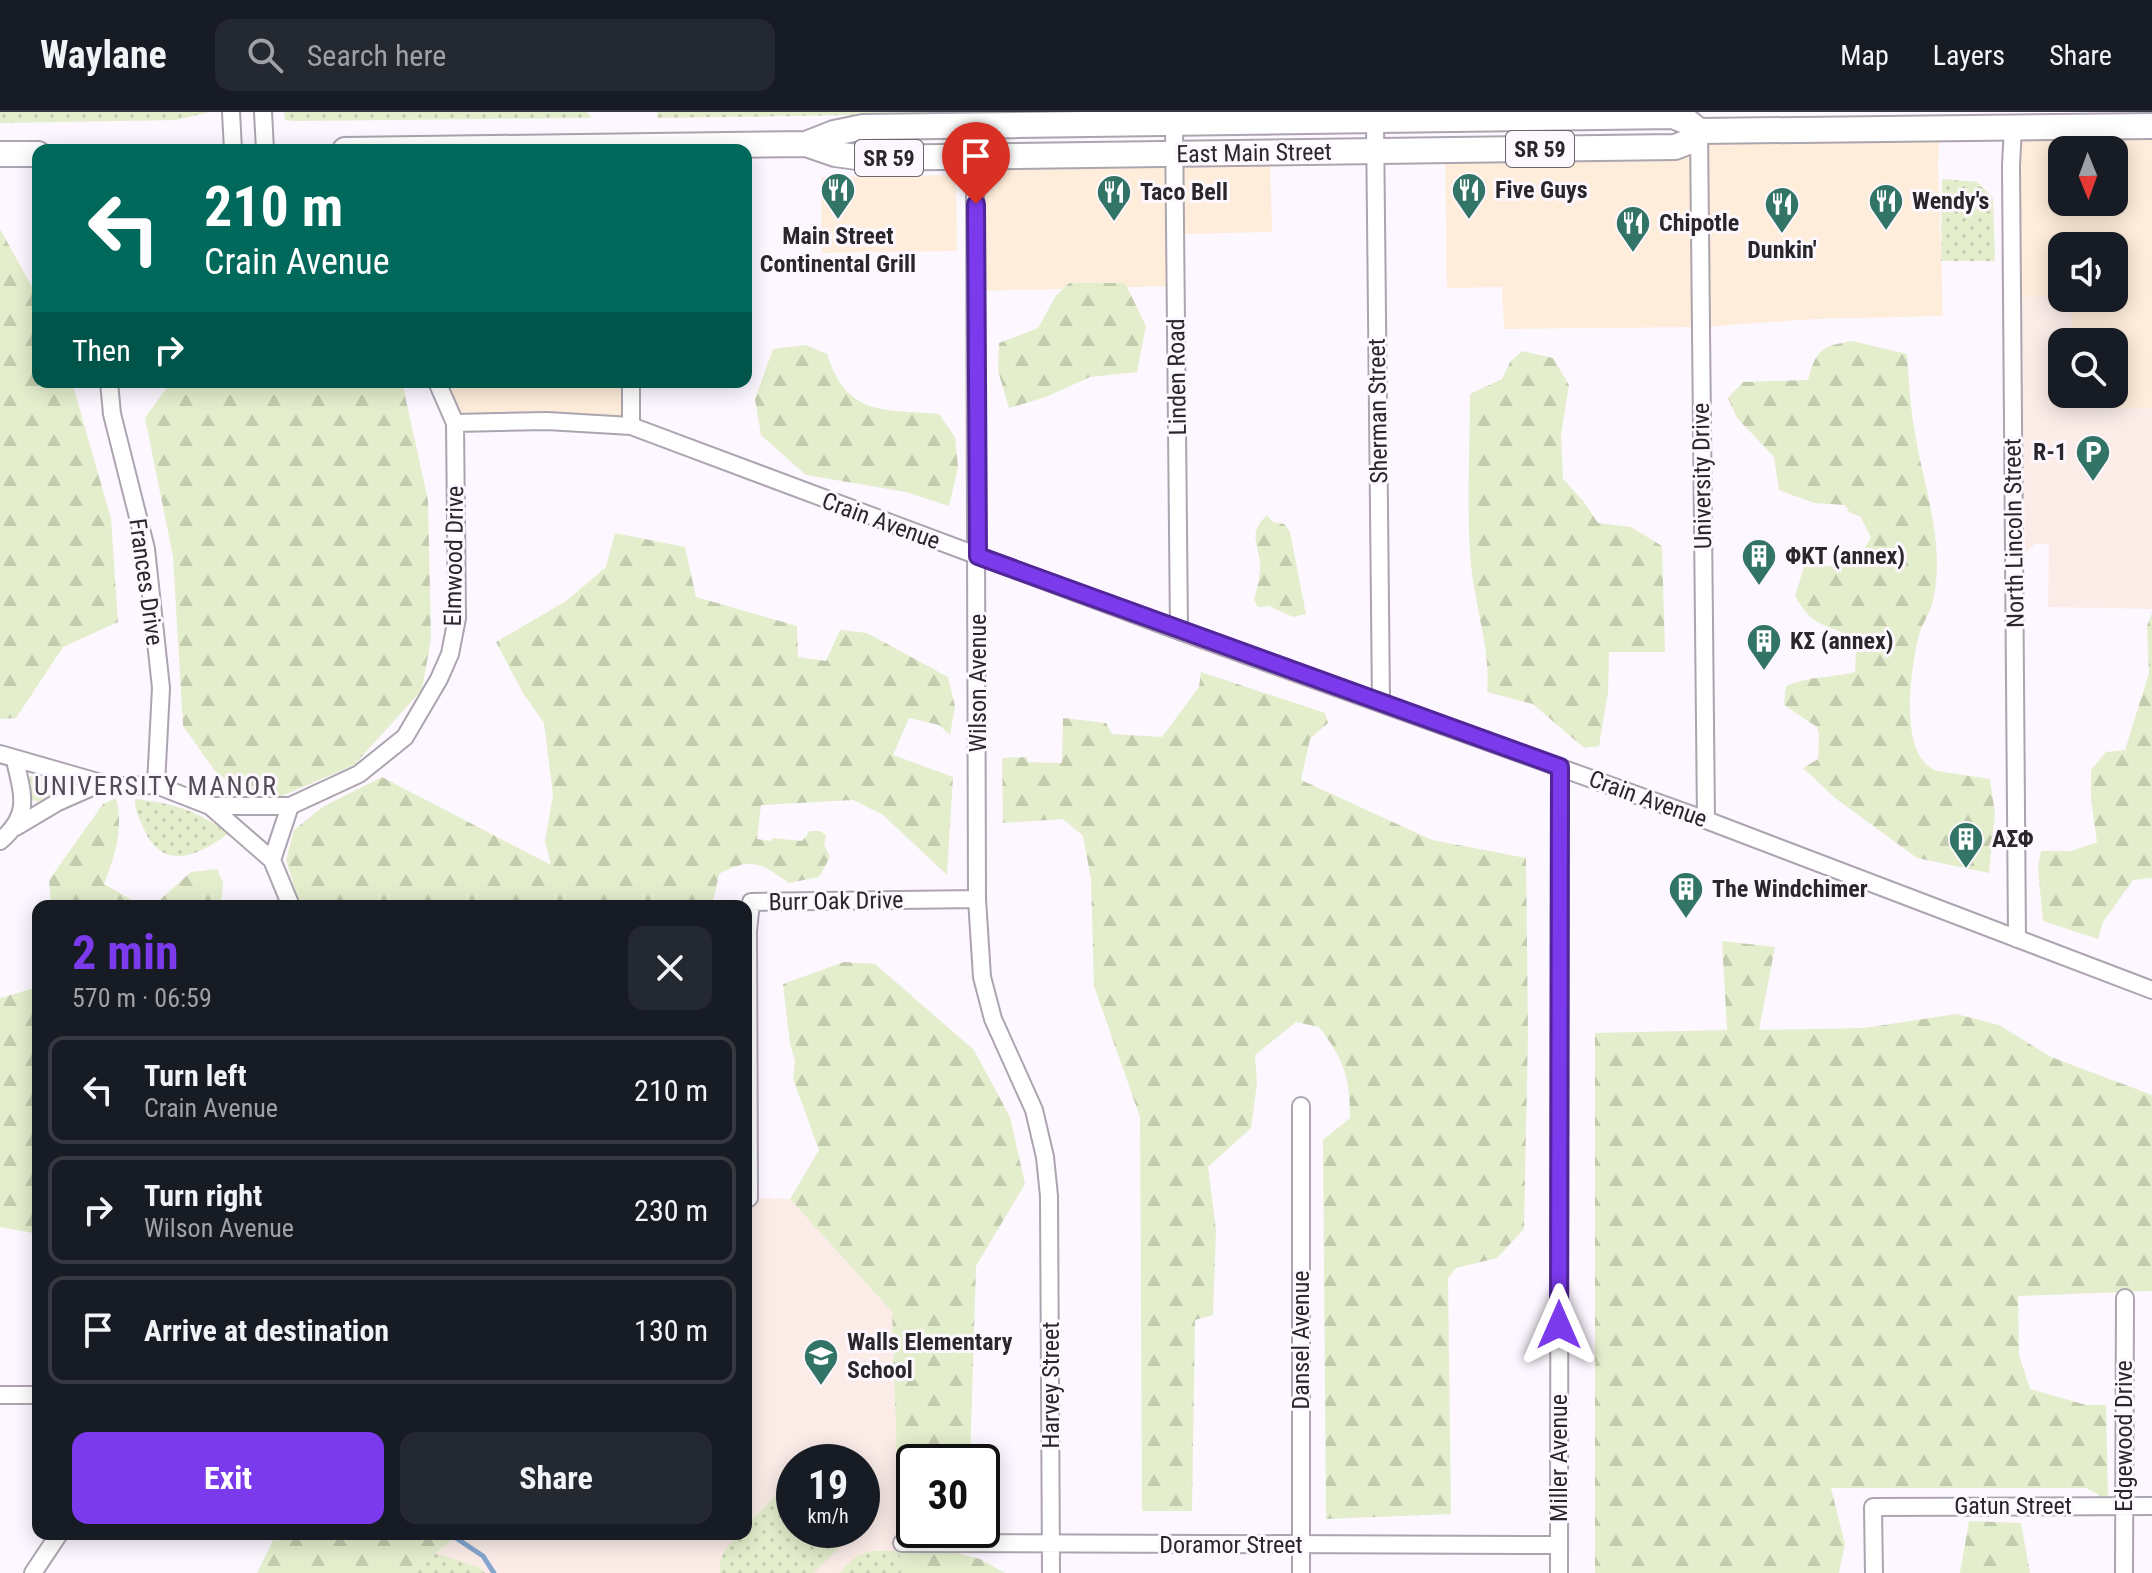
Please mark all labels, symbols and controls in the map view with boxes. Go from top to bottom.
search box [215,19,775,91]
text: Waylane [40,33,167,77]
icon: search [243,33,287,77]
text: Search here [307,38,446,73]
text: Map [1840,39,1889,72]
text: Layers [1933,39,2005,72]
text: Share [2049,39,2112,72]
pin [942,122,1010,204]
road number: SR 59 [1506,131,1574,167]
icon: arrive [954,134,998,178]
north arrow [2048,136,2128,216]
map controls [2048,136,2128,408]
street label: East Main Street [1176,138,1332,168]
road number: SR 59 [855,140,923,176]
restaurant icon: Main Street Continental Grill [819,171,857,221]
restaurant icon: Five Guys [1450,171,1488,221]
restaurant icon: Taco Bell [1095,173,1133,223]
text: 210 m [204,174,343,240]
icon: left [72,176,176,280]
place label: Five Guys [1495,176,1588,204]
place label: Taco Bell [1140,178,1228,206]
restaurant icon: Wendy's [1867,182,1905,232]
restaurant icon: Dunkin' [1763,185,1801,235]
place label: Wendy's [1912,187,1989,215]
restaurant icon: Chipotle [1614,204,1652,254]
place label: Chipotle [1659,209,1739,237]
place label: Main Street Continental Grill [760,222,916,278]
button: sound [2048,232,2128,312]
place label: Dunkin' [1747,236,1817,264]
text: Crain Avenue [204,241,390,283]
street label: Linden Road [1162,318,1192,436]
icon: right [147,328,191,372]
button: search [2048,328,2128,408]
text: Then [72,333,131,368]
street label: Sherman Street [1363,338,1393,484]
street label: University Drive [1687,403,1717,549]
parking icon: R-1 [2074,433,2112,483]
street label: North Lincoln Street [1998,438,2030,628]
place label: R-1 [2033,438,2067,466]
street label: Elmwood Drive [439,486,469,626]
street label: Crain Avenue [818,487,944,555]
street label: Frances Drive [123,517,169,647]
building icon: ΦΚΤ (annex) [1740,537,1778,587]
place label: ΦΚΤ (annex) [1785,542,1905,570]
street label: Wilson Avenue [964,614,992,752]
building icon: ΚΣ (annex) [1745,622,1783,672]
place label: ΚΣ (annex) [1790,627,1894,655]
street label: Crain Avenue [1585,765,1711,833]
district label: UNIVERSITY MANOR [34,771,278,801]
building icon: ΑΣΦ [1947,820,1985,870]
place label: ΑΣΦ [1992,825,2034,853]
building icon: The Windchimer [1667,870,1705,920]
place label: The Windchimer [1712,875,1868,903]
street label: Burr Oak Drive [768,886,904,916]
text: 2 min [72,924,179,981]
button: close [628,926,712,1010]
text: 570 m · 06:59 [72,983,212,1013]
text: Turn left [144,1058,247,1093]
icon: left [76,1068,120,1112]
text: 210 m [634,1073,708,1108]
text: Crain Avenue [144,1093,278,1123]
text: Turn right [144,1178,262,1213]
icon: right [76,1188,120,1232]
text: 230 m [634,1193,708,1228]
text: Wilson Avenue [144,1213,294,1243]
street label: Dansel Avenue [1287,1270,1315,1410]
position arrow [1517,1283,1601,1367]
icon: arrive [76,1308,120,1352]
text: Arrive at destination [144,1313,389,1348]
text: 130 m [634,1313,708,1348]
street label: Harvey Street [1037,1322,1065,1448]
place label: Walls Elementary School [847,1328,1013,1384]
school or university icon: Walls Elementary School [802,1337,840,1387]
street label: Edgewood Drive [2110,1360,2138,1512]
street label: Miller Avenue [1545,1394,1573,1522]
button: Exit [72,1432,384,1524]
button: Share [400,1432,712,1524]
speed limit sign: 30 [896,1444,1000,1548]
text: 19 [808,1462,848,1509]
street label: Gatun Street [1954,1492,2072,1520]
text: km/h [807,1504,849,1528]
street label: Doramor Street [1159,1531,1303,1559]

